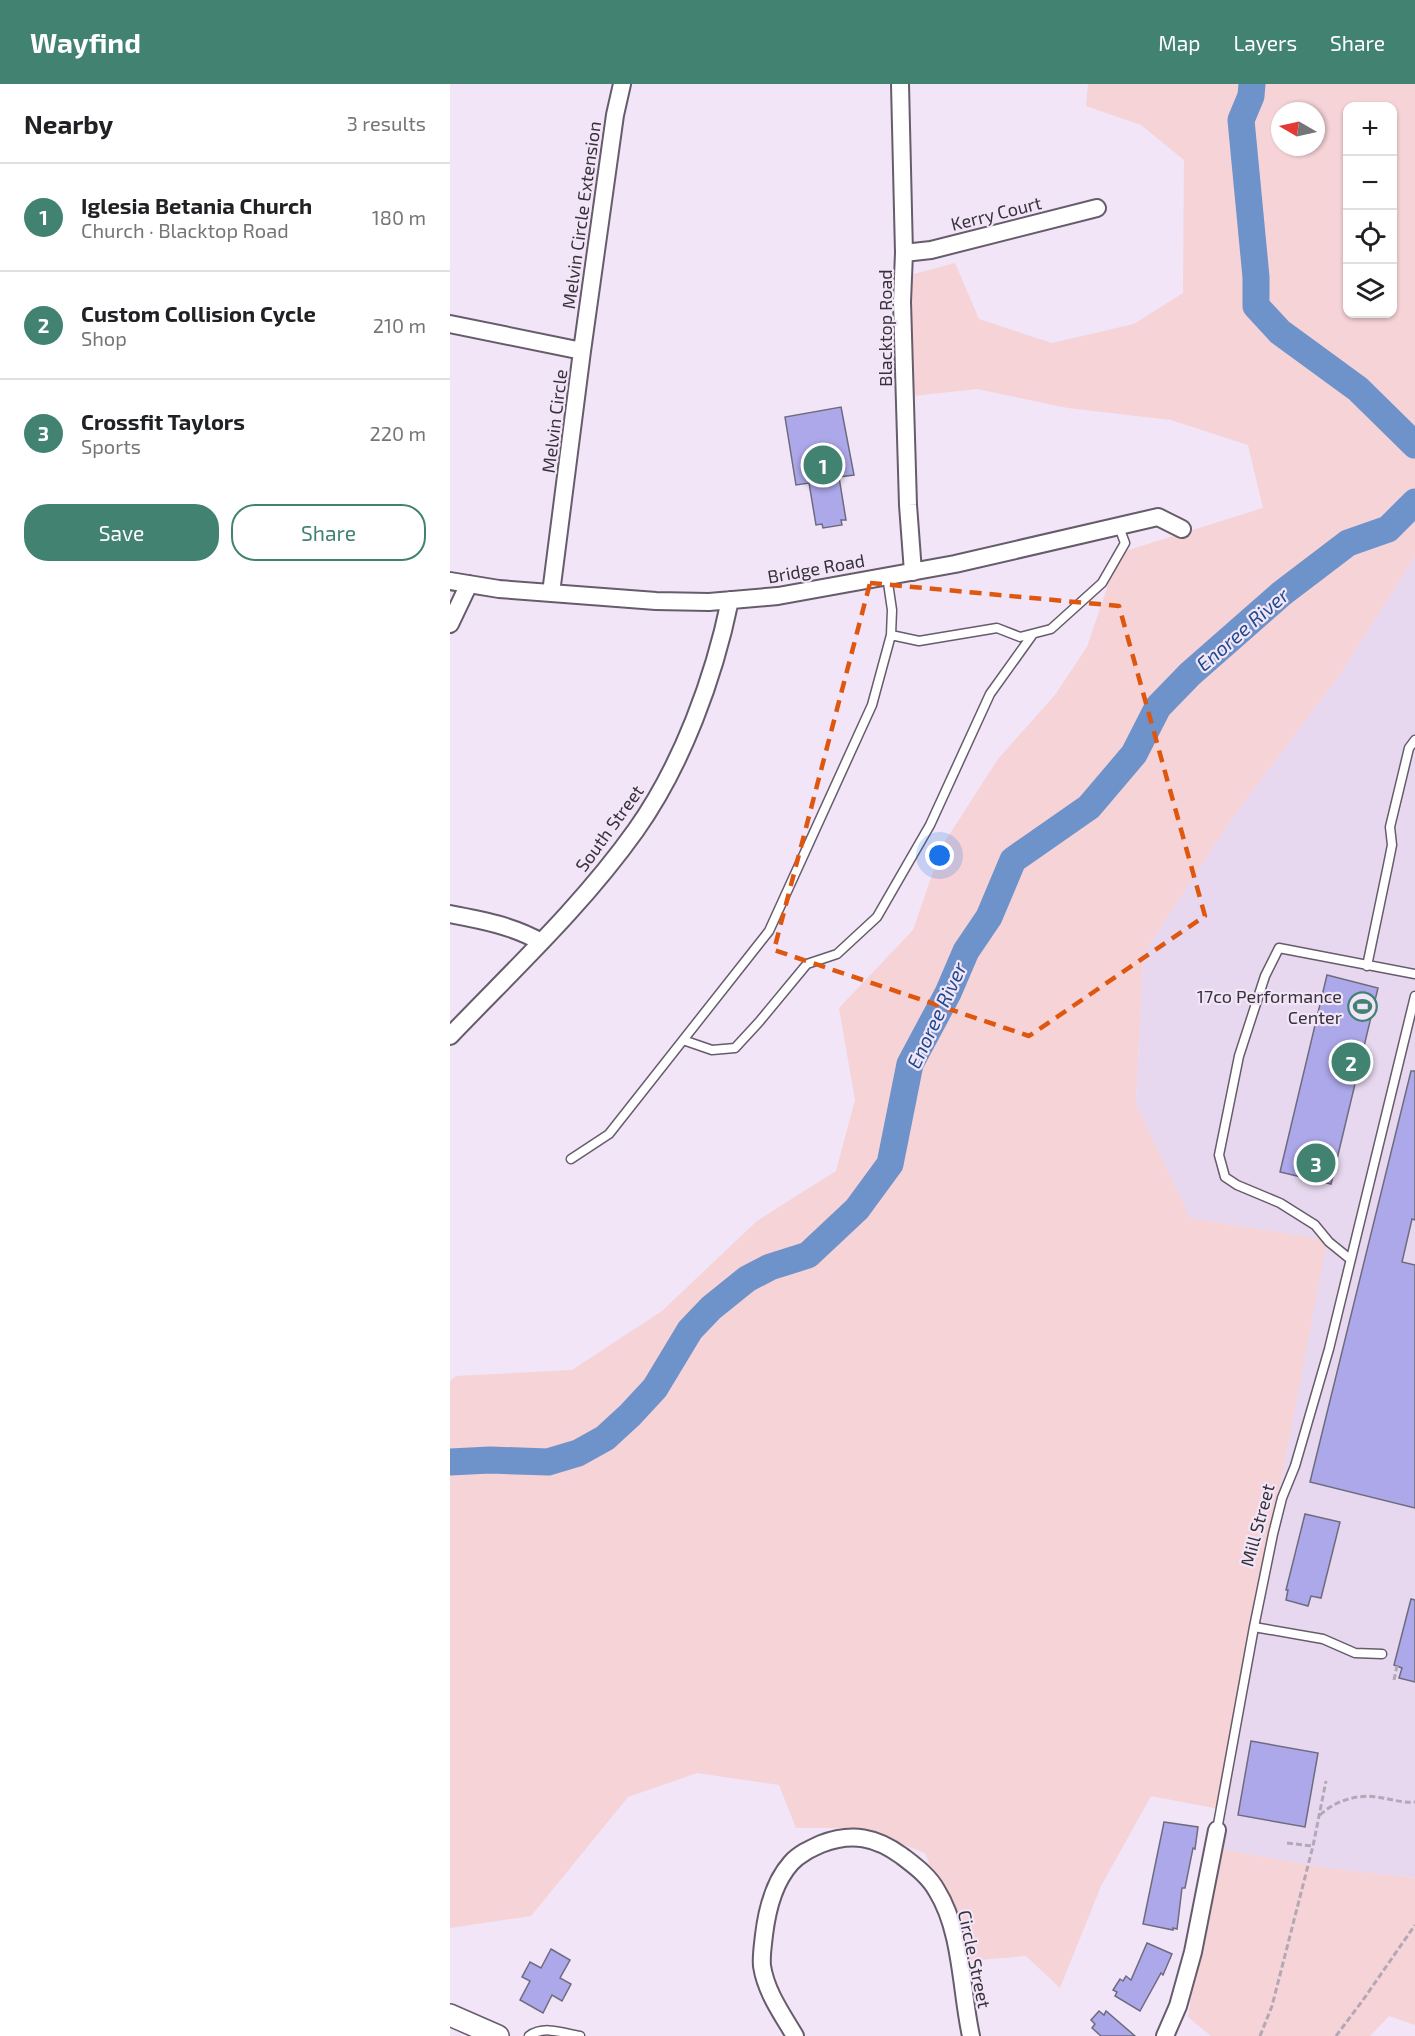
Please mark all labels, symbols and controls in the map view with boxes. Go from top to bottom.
text: Wayfind [30,25,141,59]
text: Map [1158,30,1200,55]
text: Layers [1233,30,1297,55]
text: Share [1330,30,1385,55]
north arrow [1271,102,1325,156]
map controls [1343,102,1397,318]
button: + [1343,102,1397,156]
text: Nearby [24,108,113,139]
text: 3 results [347,111,426,135]
street label: Melvin Circle Extension [557,120,605,310]
button: − [1343,156,1397,210]
street label: Kerry Court [948,191,1044,235]
text: Iglesia Betania Church [81,192,312,218]
text: 1 [39,205,48,229]
text: 180 m [372,205,426,229]
button: locate [1343,210,1397,264]
text: Church · Blacktop Road [81,218,289,242]
button: layers [1343,264,1397,318]
street label: Blacktop Road [874,269,896,387]
text: Custom Collision Cycle [81,300,316,326]
text: 2 [38,313,49,337]
text: 210 m [373,313,426,337]
text: Shop [81,326,127,350]
street label: Melvin Circle [537,368,571,474]
text: Crossfit Taylors [81,408,245,434]
text: 3 [38,421,49,445]
text: 220 m [369,421,426,445]
text: Sports [81,434,141,458]
pin: 1 [804,442,842,488]
button: Save [24,504,219,561]
button: Share [231,504,426,561]
street label: Bridge Road [766,549,866,587]
water label: Enoree River [1191,582,1294,676]
street label: South Street [570,780,648,876]
your location [925,841,954,870]
water label: Enoree River [901,957,971,1072]
place label: 17co Performance Center [1197,985,1342,1028]
sports icon: 17co Performance Center [1347,990,1379,1022]
pin: 2 [1332,1040,1370,1084]
pin: 3 [1296,1140,1336,1186]
street label: Mill Street [1235,1481,1279,1569]
street label: Circle Street [954,1908,996,2010]

